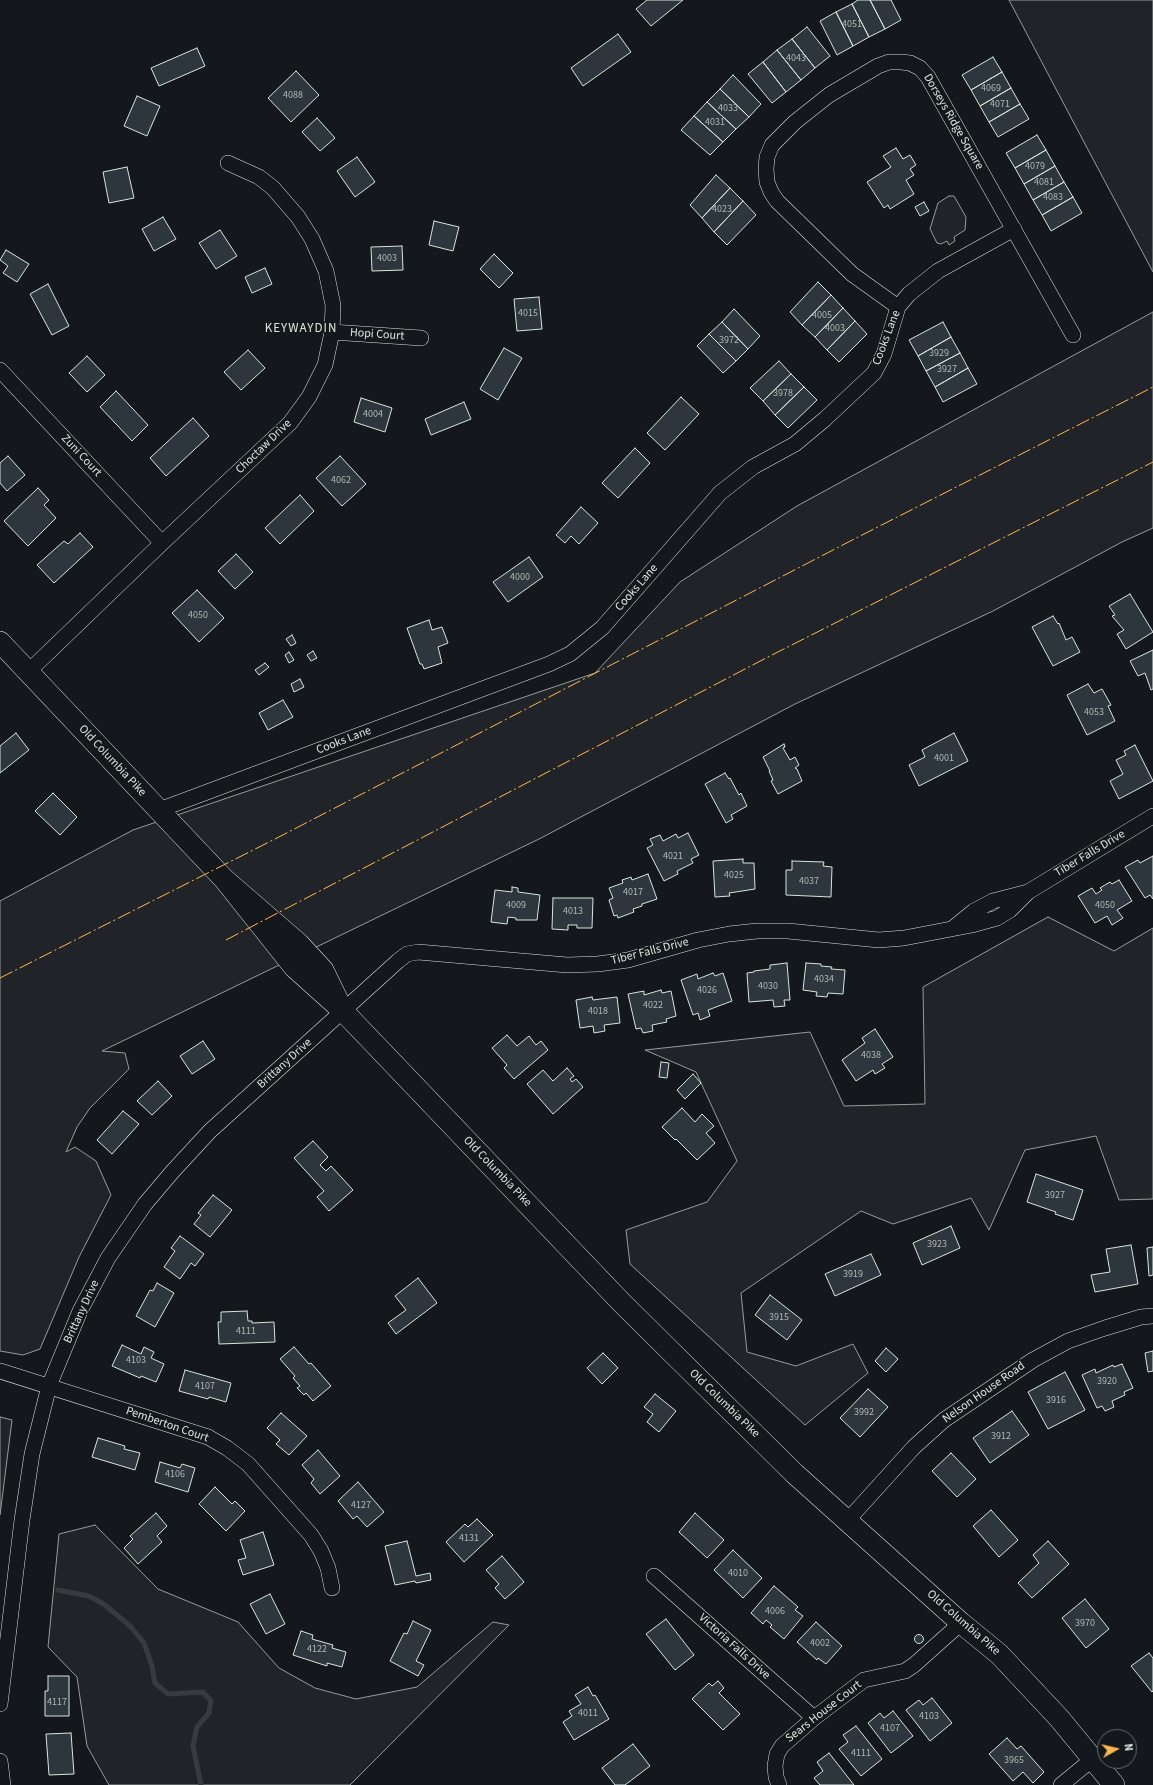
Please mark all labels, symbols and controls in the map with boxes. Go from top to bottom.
house number: 4051 [842,19,862,31]
house number: 4043 [786,53,806,65]
street label: Dorseys Ridge Square [920,71,986,173]
house number: 4069 [981,83,1001,95]
house number: 4088 [283,90,303,102]
house number: 4071 [990,99,1010,111]
house number: 4033 [718,103,738,115]
house number: 4031 [705,117,725,129]
house number: 4079 [1025,161,1045,173]
house number: 4081 [1034,177,1054,189]
house number: 4083 [1043,192,1063,204]
house number: 4023 [712,204,732,216]
house number: 4003 [377,253,397,265]
house number: 4015 [518,308,538,320]
street label: Cooks Lane [870,309,904,367]
house number: 4005 [812,310,832,322]
district label: KEYWAYDIN [265,321,337,337]
house number: 4003 [825,323,845,335]
street label: Hopi Court [349,326,405,344]
house number: 3972 [719,335,739,347]
house number: 3929 [929,348,949,360]
house number: 3927 [937,364,957,376]
house number: 3978 [773,388,793,400]
house number: 4004 [363,409,383,421]
street label: Choctaw Drive [233,417,295,477]
street label: Zuni Court [58,432,104,480]
house number: 4062 [331,475,351,487]
street label: Cooks Lane [613,562,661,614]
house number: 4000 [510,572,530,584]
house number: 4050 [188,610,208,622]
house number: 4053 [1084,707,1104,719]
street label: Old Columbia Pike [75,722,149,800]
street label: Cooks Lane [315,724,373,758]
house number: 4001 [934,753,954,765]
street label: Tiber Falls Drive [1052,827,1128,881]
house number: 4021 [663,851,683,863]
house number: 4025 [724,870,744,882]
house number: 4037 [799,876,819,888]
house number: 4017 [623,887,643,899]
house number: 4009 [506,900,526,912]
house number: 4050 [1095,900,1115,912]
house number: 4013 [563,906,583,918]
street label: Tiber Falls Drive [610,935,690,969]
house number: 4034 [814,974,834,986]
house number: 4030 [758,981,778,993]
house number: 4026 [697,985,717,997]
house number: 4022 [643,1000,663,1012]
house number: 4018 [588,1006,608,1018]
street label: Brittany Drive [255,1036,315,1092]
house number: 4038 [861,1050,881,1062]
street label: Old Columbia Pike [460,1134,534,1210]
house number: 3927 [1045,1190,1065,1202]
house number: 3923 [927,1239,947,1251]
house number: 3919 [843,1269,863,1281]
street label: Brittany Drive [61,1278,103,1346]
house number: 3915 [769,1312,789,1324]
house number: 4111 [236,1326,256,1338]
house number: 4103 [126,1355,146,1367]
street label: Nelson House Road [940,1359,1028,1427]
street label: Old Columbia Pike [686,1367,762,1441]
house number: 3920 [1097,1376,1117,1388]
house number: 4107 [195,1381,215,1393]
house number: 3916 [1046,1395,1066,1407]
street label: Pemberton Court [124,1404,210,1446]
house number: 3992 [854,1407,874,1419]
house number: 3912 [991,1431,1011,1443]
house number: 4106 [165,1469,185,1481]
house number: 4127 [351,1500,371,1512]
house number: 4131 [459,1533,479,1545]
house number: 4010 [728,1568,748,1580]
street label: Old Columbia Pike [923,1587,1003,1659]
house number: 4006 [765,1606,785,1618]
street label: Victoria Falls Drive [695,1611,773,1683]
house number: 3970 [1075,1618,1095,1630]
house number: 4002 [810,1638,830,1650]
house number: 4122 [307,1644,327,1656]
street label: Sears House Court [783,1678,865,1746]
house number: 4117 [47,1697,67,1709]
house number: 4011 [578,1708,598,1720]
house number: 4103 [919,1711,939,1723]
house number: 4107 [880,1723,900,1735]
north arrow [1097,1729,1137,1769]
text: N [1120,1743,1136,1752]
house number: 4111 [851,1748,871,1760]
house number: 3965 [1004,1755,1024,1767]

